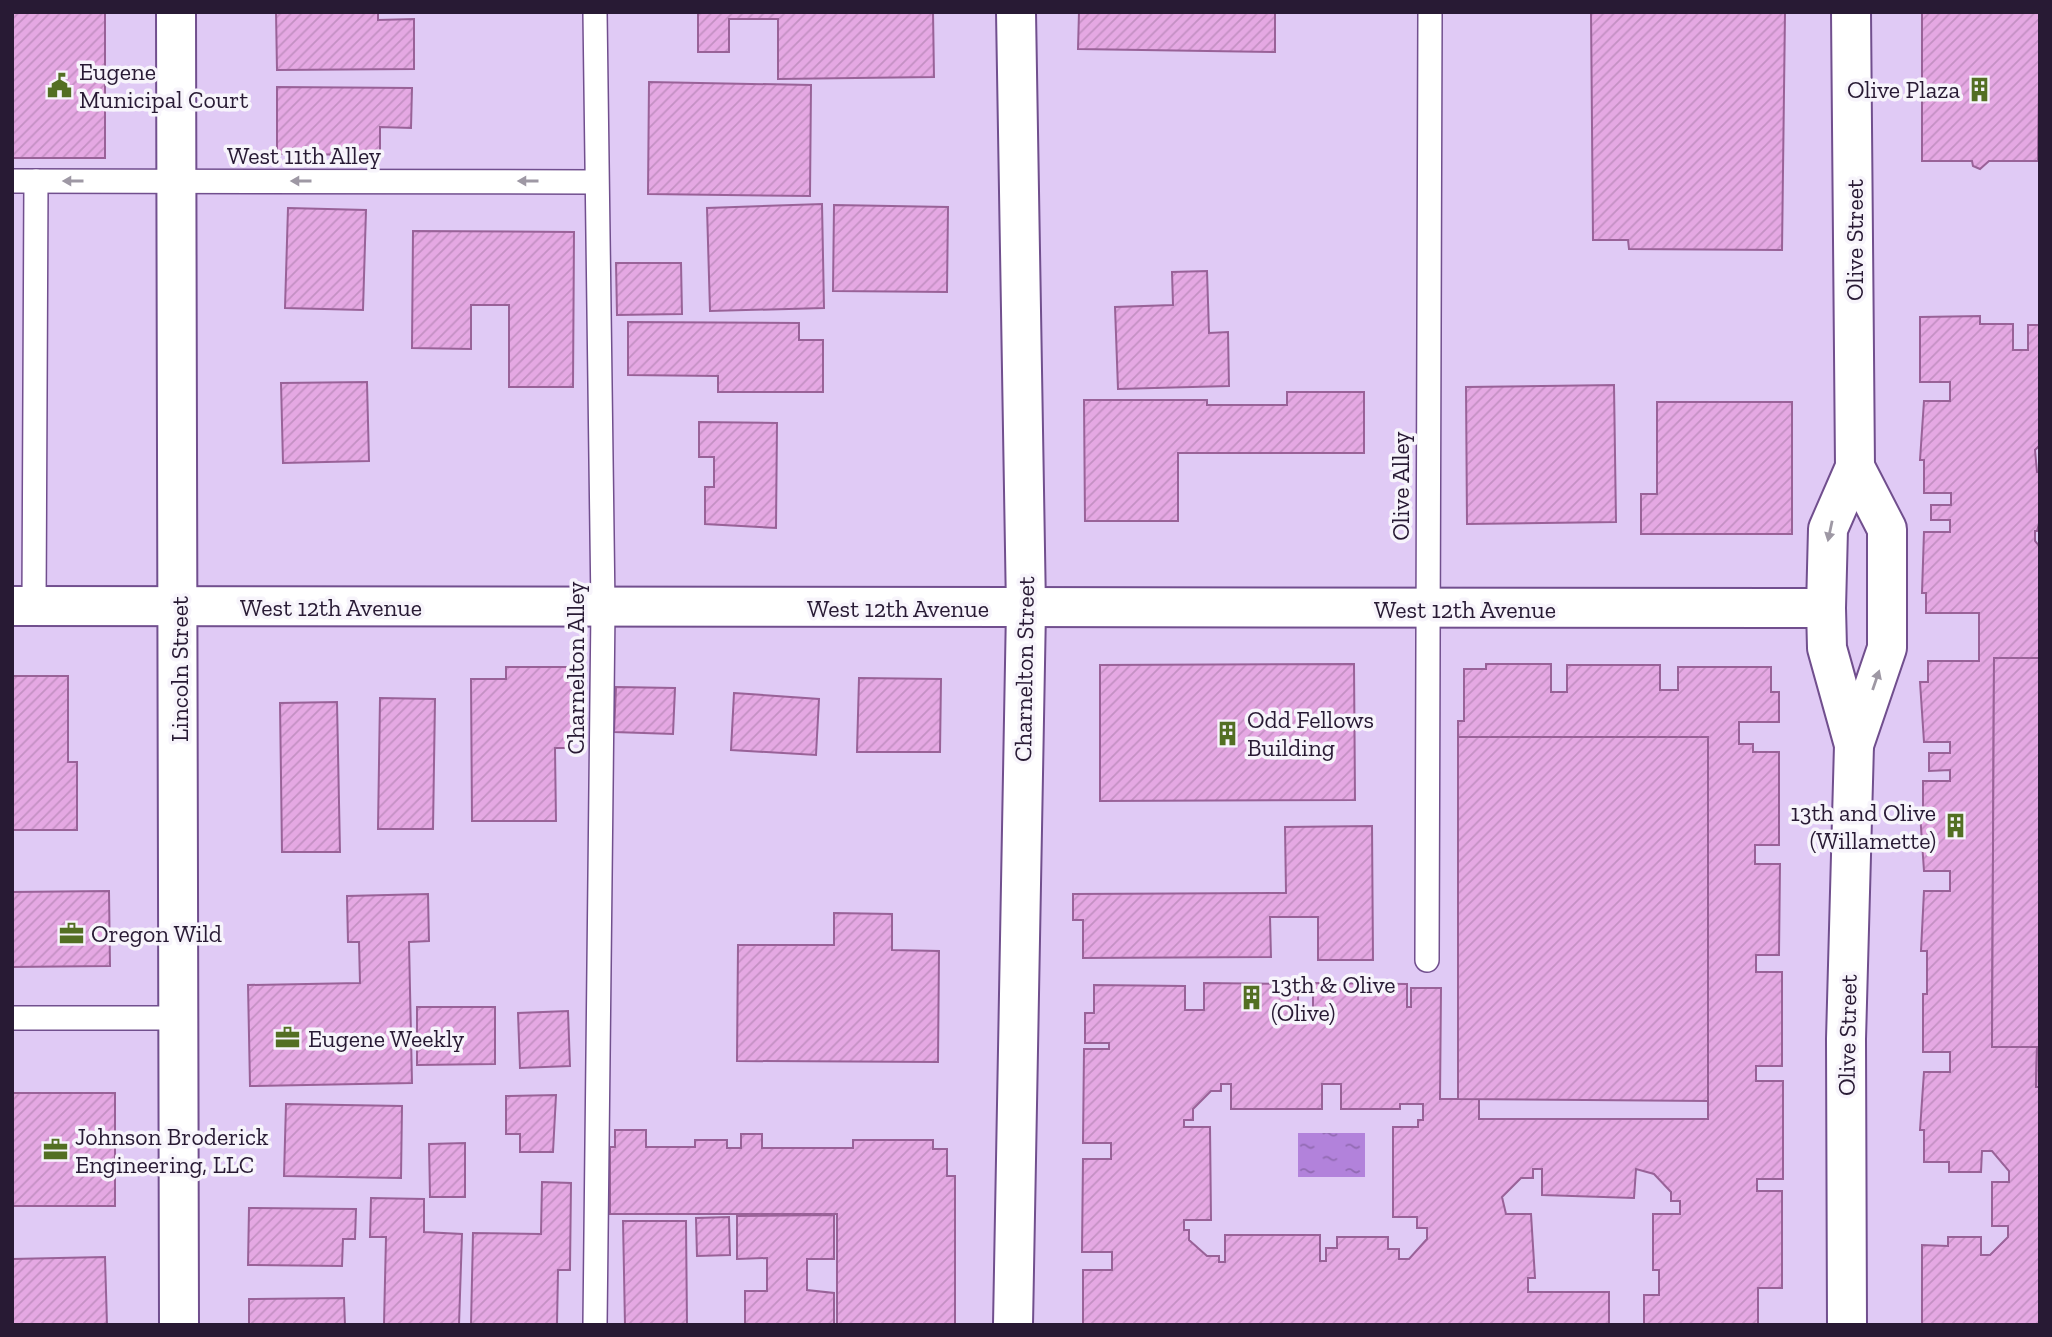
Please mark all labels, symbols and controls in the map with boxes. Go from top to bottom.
place label: Eugene Municipal Court [79,57,248,114]
public building icon: Eugene Municipal Court [45,71,73,99]
place label: Olive Plaza [1847,75,1960,104]
building icon: Olive Plaza [1966,75,1994,103]
street label: West 11th Alley [227,141,382,170]
one-way arrow [62,175,84,187]
one-way arrow [289,175,311,187]
one-way arrow [517,175,539,187]
street label: Olive Street [1840,179,1869,301]
street label: Olive Alley [1386,431,1415,541]
one-way arrow [1825,520,1836,542]
street label: Charnelton Street [1008,576,1040,762]
street label: Charnelton Alley [561,581,590,755]
street label: West 12th Avenue [240,593,422,622]
street label: West 12th Avenue [807,594,989,623]
street label: West 12th Avenue [1374,595,1556,624]
street label: Lincoln Street [165,596,194,742]
one-way arrow [1871,670,1882,691]
place label: Odd Fellows Building [1247,705,1374,762]
building icon: Odd Fellows Building [1213,719,1241,747]
place label: 13th and Olive (Willamette) [1790,798,1936,855]
building icon: 13th and Olive (Willamette) [1942,812,1970,840]
office icon: Oregon Wild [57,919,85,947]
place label: Oregon Wild [91,919,222,948]
place label: 13th & Olive (Olive) [1271,970,1396,1027]
street label: Olive Street [1831,974,1863,1096]
building icon: 13th & Olive (Olive) [1237,984,1265,1012]
office icon: Eugene Weekly [274,1024,302,1052]
place label: Eugene Weekly [308,1024,465,1053]
place label: Johnson Broderick Engineering, LLC [75,1122,269,1179]
office icon: Johnson Broderick Engineering, LLC [41,1136,69,1164]

